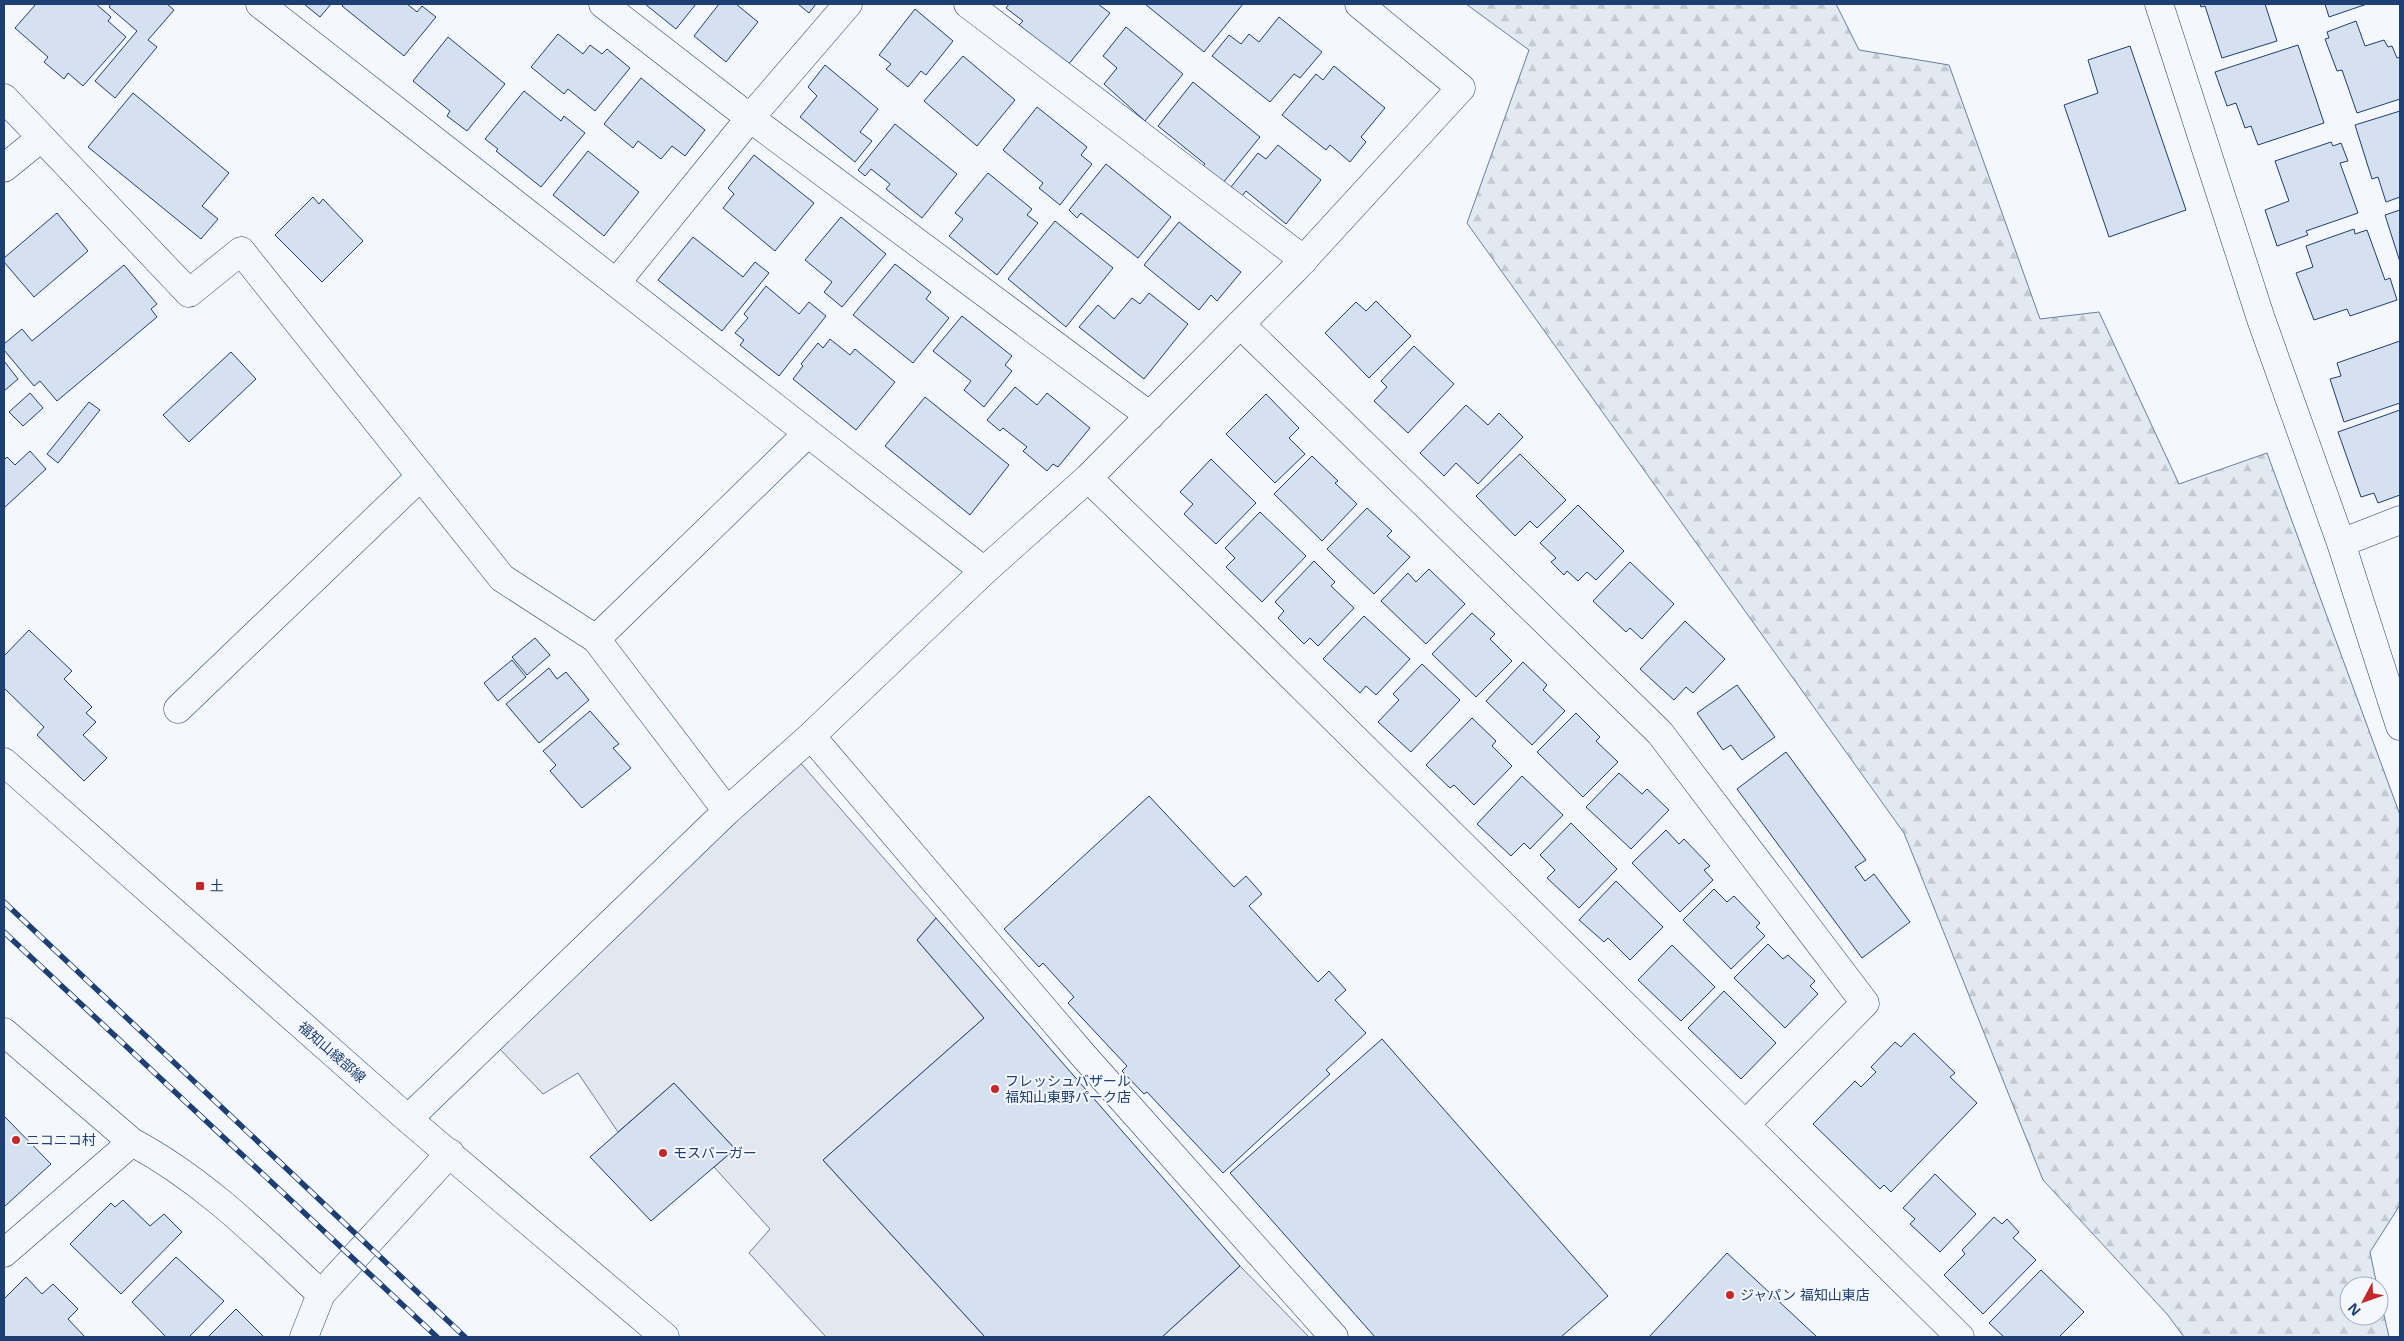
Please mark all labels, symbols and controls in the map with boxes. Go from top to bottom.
place label: 土 [210,876,224,895]
marker: 土 [194,880,206,892]
street label: 福知山綾部線 [294,1017,370,1086]
place label: フレッシュバザール 福知山東野パーク店 [1005,1071,1131,1106]
marker: フレッシュバザール 福知山東野パーク店 [989,1083,1001,1095]
place label: ニコニコ村 [26,1130,96,1149]
marker: ニコニコ村 [10,1134,22,1146]
place label: モスバーガー [673,1143,757,1162]
marker: モスバーガー [657,1147,669,1159]
north arrow [2339,1276,2389,1326]
place label: ジャパン 福知山東店 [1740,1285,1870,1304]
marker: ジャパン 福知山東店 [1724,1289,1736,1301]
text: N [2343,1299,2365,1320]

